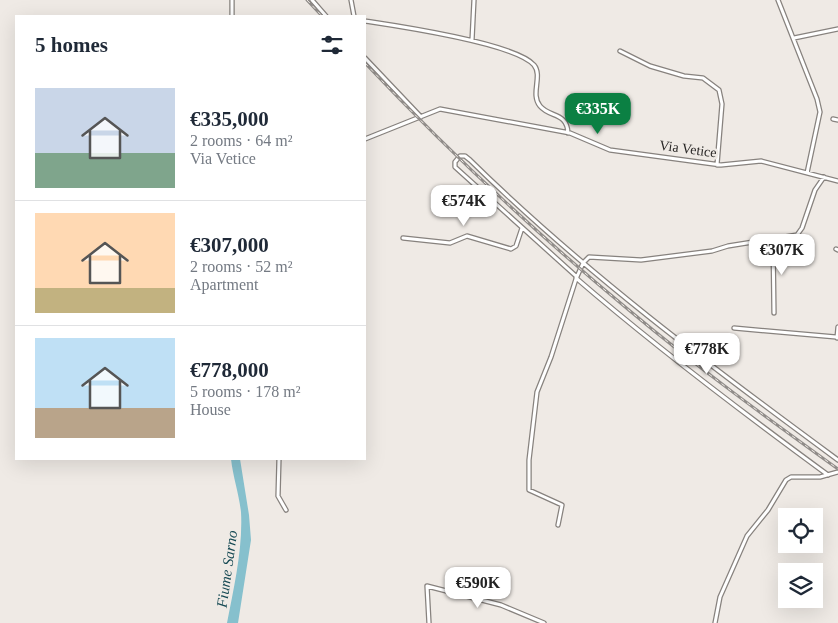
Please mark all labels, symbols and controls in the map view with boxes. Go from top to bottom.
icon: filters [318,31,346,59]
text: 5 homes [35,33,108,57]
pin: €335K [563,92,633,135]
text: €335K [576,100,620,117]
text: €335,000 [190,107,269,131]
icon: home [75,108,135,168]
text: 2 rooms · 64 m² [190,132,293,149]
street label: Via Vetice [658,138,718,160]
text: Via Vetice [190,150,256,167]
pin: €574K [429,184,499,227]
text: €574K [442,192,486,209]
icon: home [75,233,135,293]
text: €307,000 [190,233,269,257]
pin: €307K [747,234,817,276]
text: €307K [760,241,804,258]
text: 2 rooms · 52 m² [190,258,293,275]
text: Apartment [190,276,258,293]
pin: €778K [672,332,742,375]
text: €778K [685,340,729,357]
icon: home [75,358,135,418]
text: €778,000 [190,358,269,382]
text: 5 rooms · 178 m² [190,383,301,400]
text: House [190,401,231,418]
map controls [778,508,823,608]
button: locate [778,508,823,553]
water label: Fiume Sarno [214,529,240,610]
button: layers [778,563,823,608]
pin: €590K [443,566,513,609]
text: €590K [456,574,500,591]

